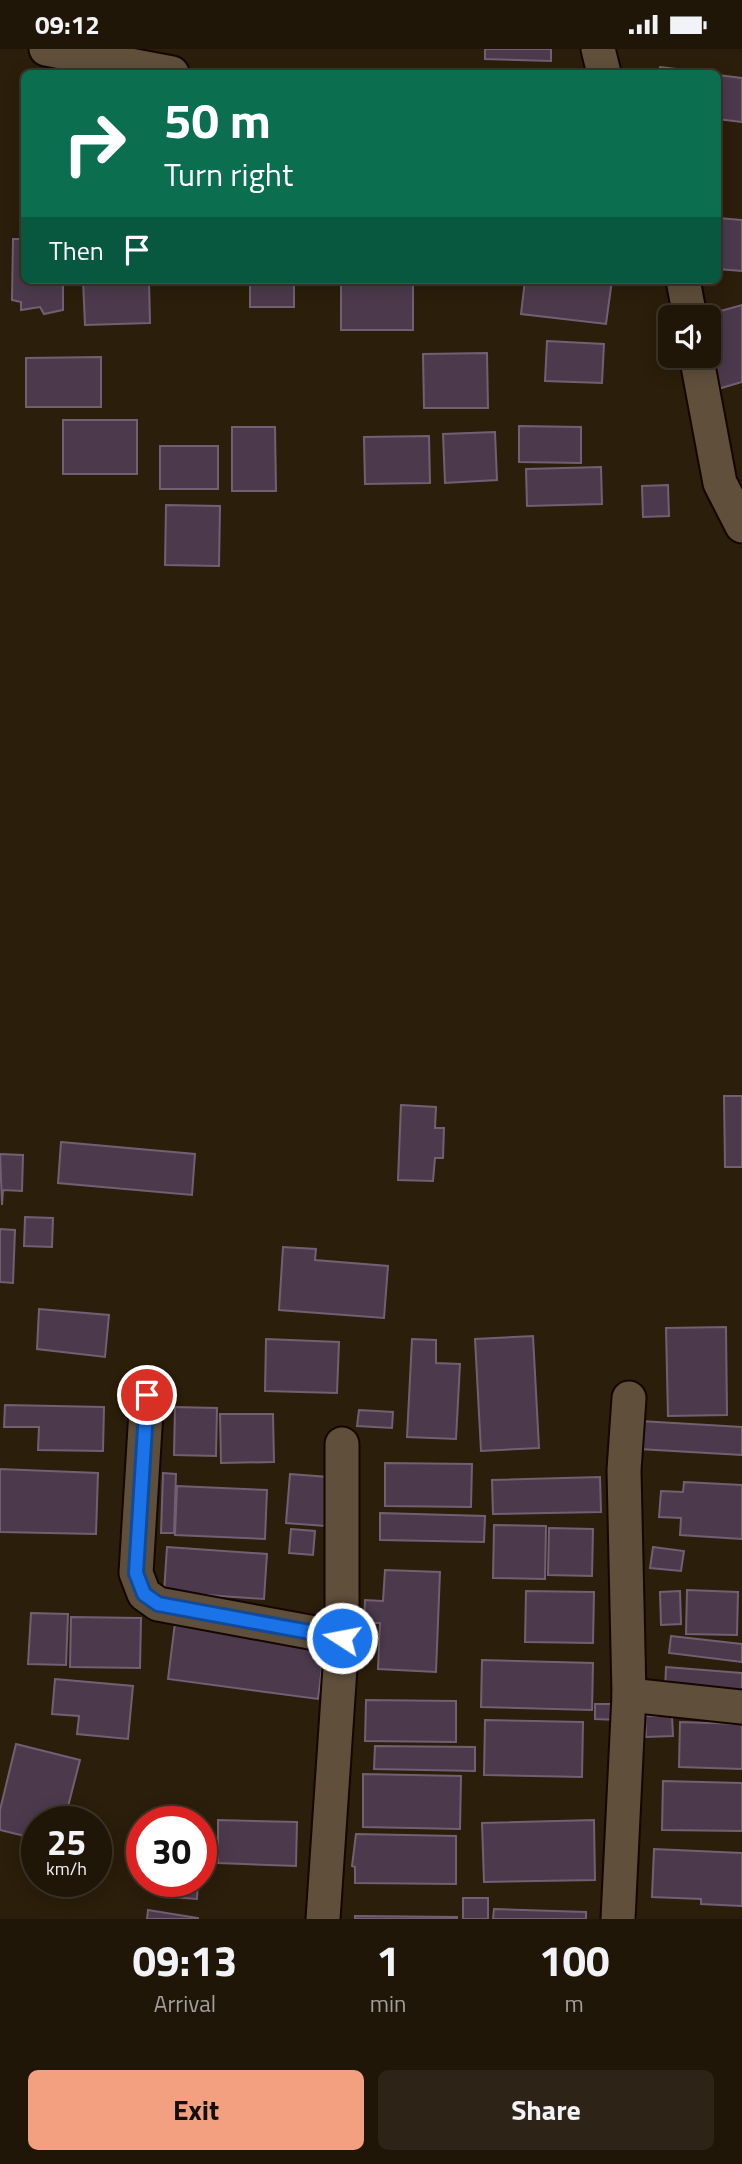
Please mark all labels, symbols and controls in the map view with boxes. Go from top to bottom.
text: 09:12 [35,5,100,44]
text: 50 m [164,82,271,157]
icon: right [49,98,140,189]
text: Turn right [164,150,293,198]
text: Then [49,231,104,270]
icon: arrive [118,231,156,269]
map controls [658,305,721,368]
button: sound [658,305,721,368]
pin [117,1365,177,1425]
icon: arrive [128,1376,166,1414]
position arrow [305,1601,379,1675]
speed limit sign: 30 [126,1806,217,1897]
text: 25 [47,1815,86,1869]
text: km/h [46,1855,87,1882]
text: 09:13 [132,1928,237,1992]
text: 1 [376,1928,400,1992]
text: 100 [539,1928,609,1992]
text: Arrival [154,1986,216,2021]
text: min [370,1986,406,2021]
text: m [565,1986,584,2021]
button: Exit [28,2070,364,2150]
button: Share [378,2070,714,2150]

